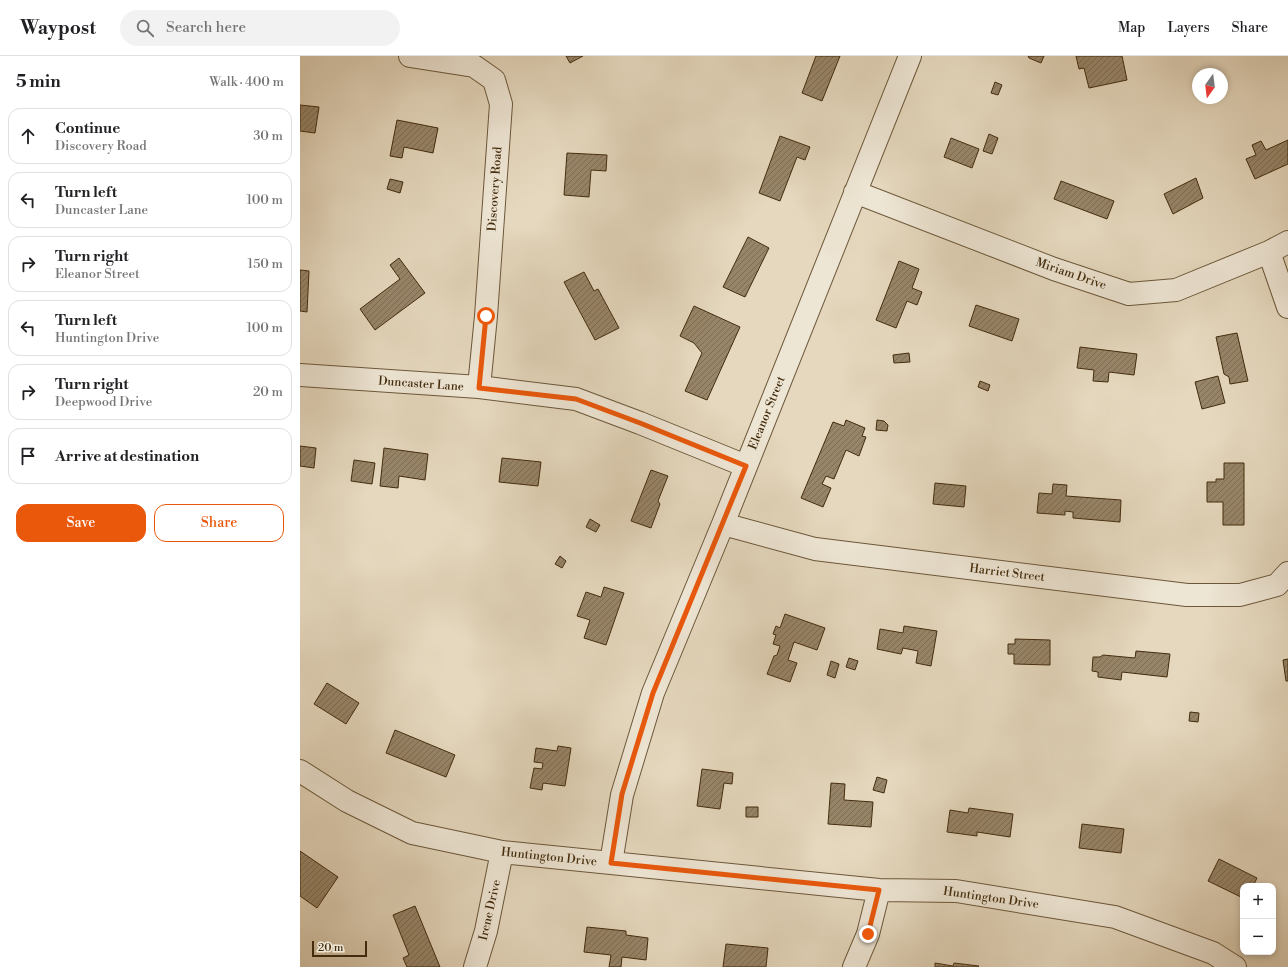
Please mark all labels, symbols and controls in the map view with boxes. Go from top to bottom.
search box [120,10,400,46]
text: Waypost [20,16,96,40]
icon: search [134,17,156,39]
text: Search here [166,18,246,37]
text: Map [1118,19,1145,37]
text: Layers [1167,19,1210,37]
text: Share [1232,19,1268,37]
north arrow [1192,68,1228,104]
text: 5 min [16,71,61,93]
text: Walk · 400 m [209,74,284,90]
text: Continue [55,119,120,138]
icon: ahead [17,125,39,147]
text: 30 m [253,128,283,144]
text: Discovery Road [55,138,147,154]
street label: Discovery Road [485,146,505,232]
text: Turn left [55,183,117,202]
icon: left [17,189,39,211]
text: 100 m [247,192,283,208]
text: Duncaster Lane [55,202,148,218]
text: Turn right [55,247,129,266]
icon: right [17,253,39,275]
street label: Miriam Drive [1034,255,1108,293]
text: 150 m [248,256,283,272]
text: Eleanor Street [55,266,140,282]
route start [477,307,495,325]
text: Turn left [55,311,117,330]
icon: left [17,317,39,339]
text: 100 m [247,320,283,336]
text: Huntington Drive [55,330,159,346]
street label: Eleanor Street [745,373,789,452]
street label: Duncaster Lane [378,374,464,394]
text: Turn right [55,375,129,394]
icon: right [17,381,39,403]
text: 20 m [253,384,283,400]
text: Deepwood Drive [55,394,152,410]
icon: arrive [17,445,39,467]
text: Arrive at destination [55,447,199,466]
button: Save [16,504,146,542]
button: Share [154,504,284,542]
street label: Harriet Street [968,561,1046,585]
street label: Huntington Drive [500,845,598,869]
street label: Irene Drive [476,878,504,942]
map controls [1240,883,1276,955]
button: + [1240,883,1276,919]
street label: Huntington Drive [942,884,1040,912]
button: − [1240,919,1276,955]
route end [859,925,877,943]
scale bar [312,939,367,958]
text: 20 m [318,941,343,955]

